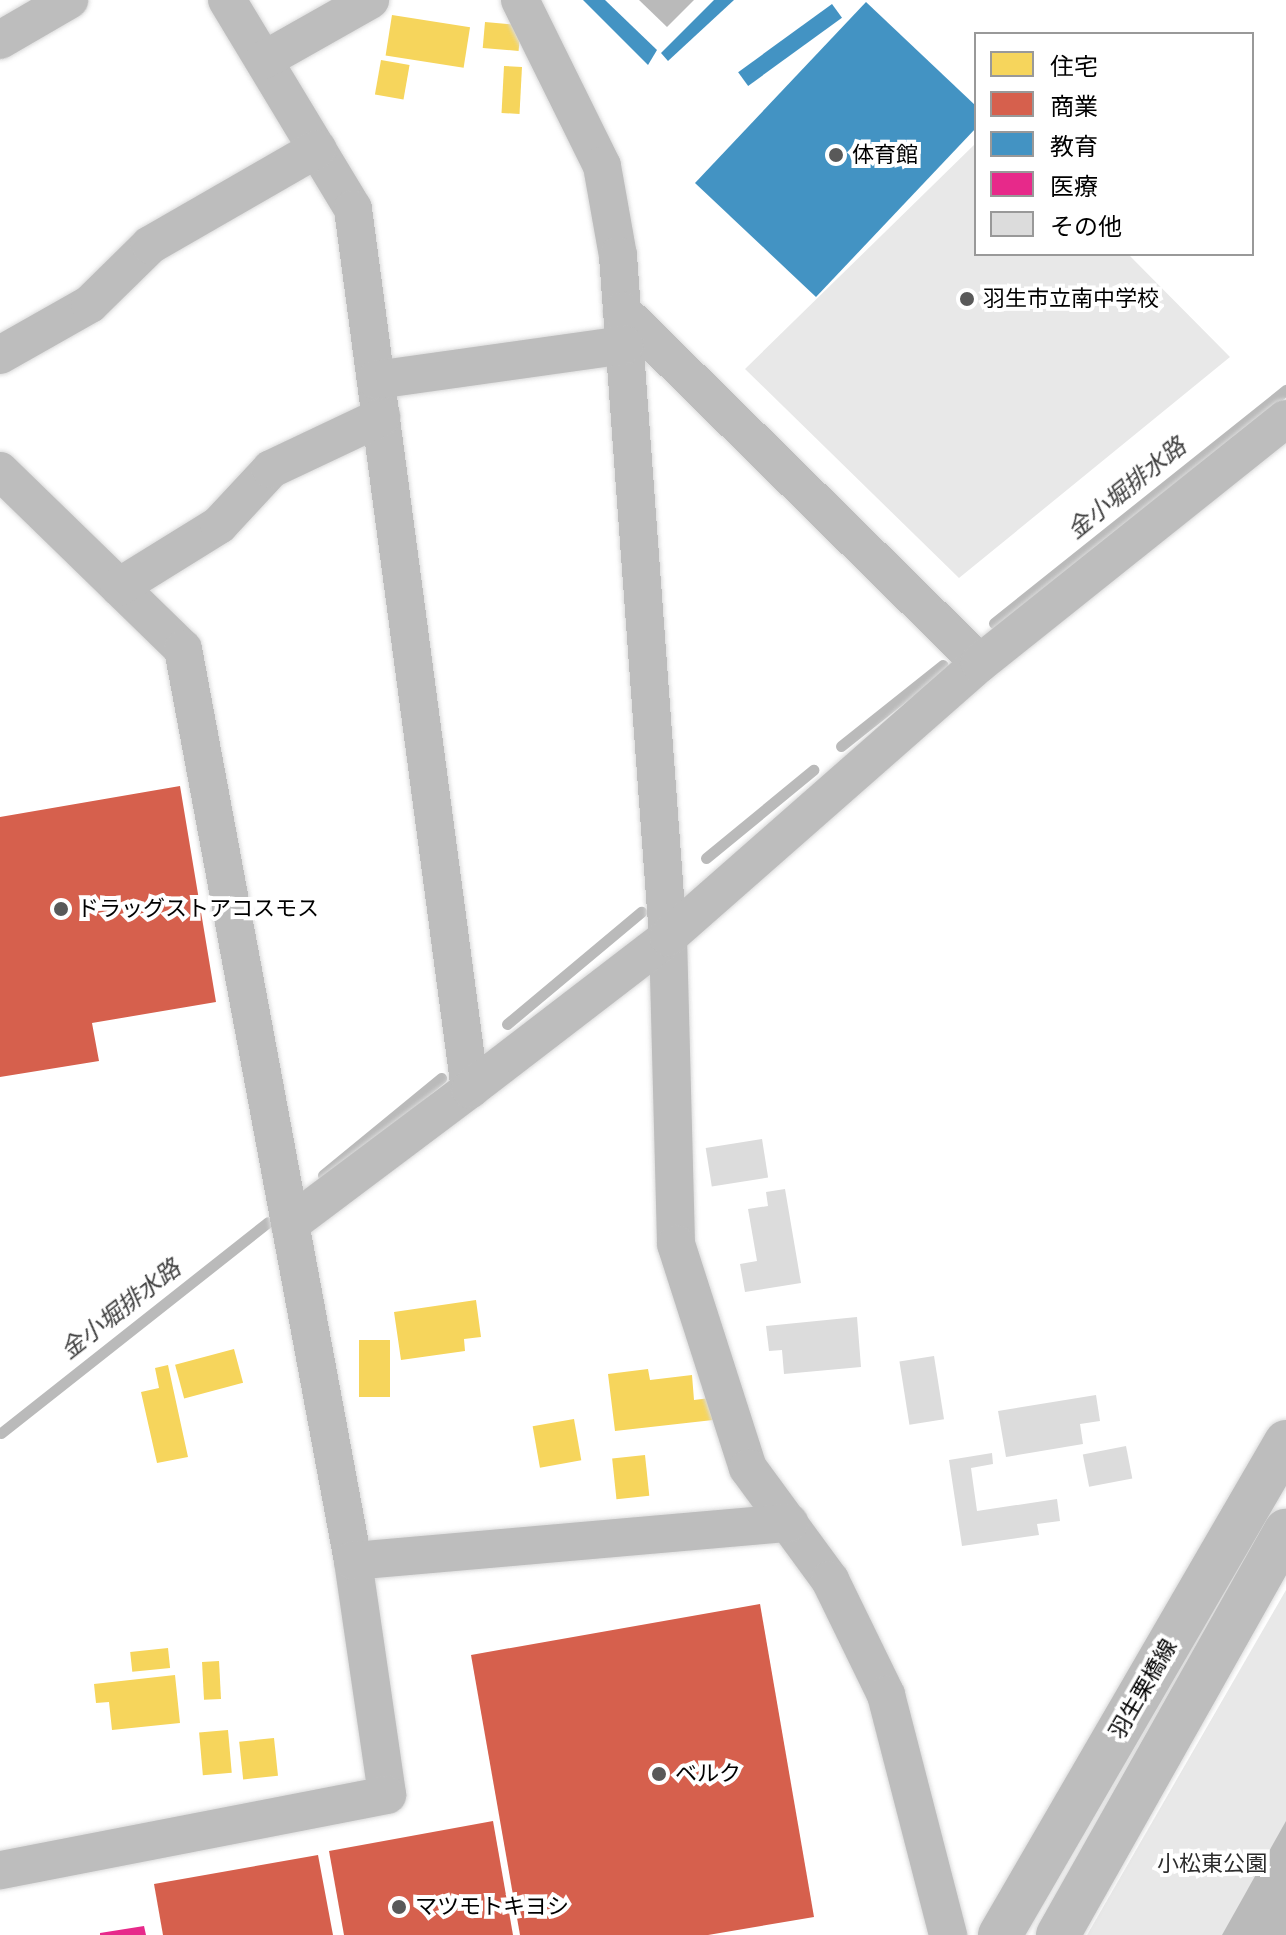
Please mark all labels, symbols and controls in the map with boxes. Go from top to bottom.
legend [974,32,1254,256]
text: 住宅 [1050,53,1098,81]
text: 商業 [1050,93,1098,121]
text: 教育 [1050,133,1098,161]
place label: 体育館 [852,142,918,168]
marker: 体育館 [827,146,845,164]
text: 医療 [1050,173,1098,201]
text: その他 [1050,213,1122,241]
place label: 羽生市立南中学校 [983,286,1159,312]
marker: 羽生市立南中学校 [958,290,976,308]
water label: 金小堀排水路 [1062,432,1192,546]
place label: ドラッグストアコスモス [77,896,319,922]
marker: ドラッグストアコスモス [52,900,70,918]
water label: 金小堀排水路 [55,1254,187,1366]
street label: 羽生栗橋線 [1104,1635,1182,1743]
place label: ベルク [675,1761,741,1787]
marker: ベルク [650,1765,668,1783]
park label: 小松東公園 [1157,1851,1267,1877]
place label: マツモトキヨシ [415,1894,569,1920]
marker: マツモトキヨシ [390,1898,408,1916]

